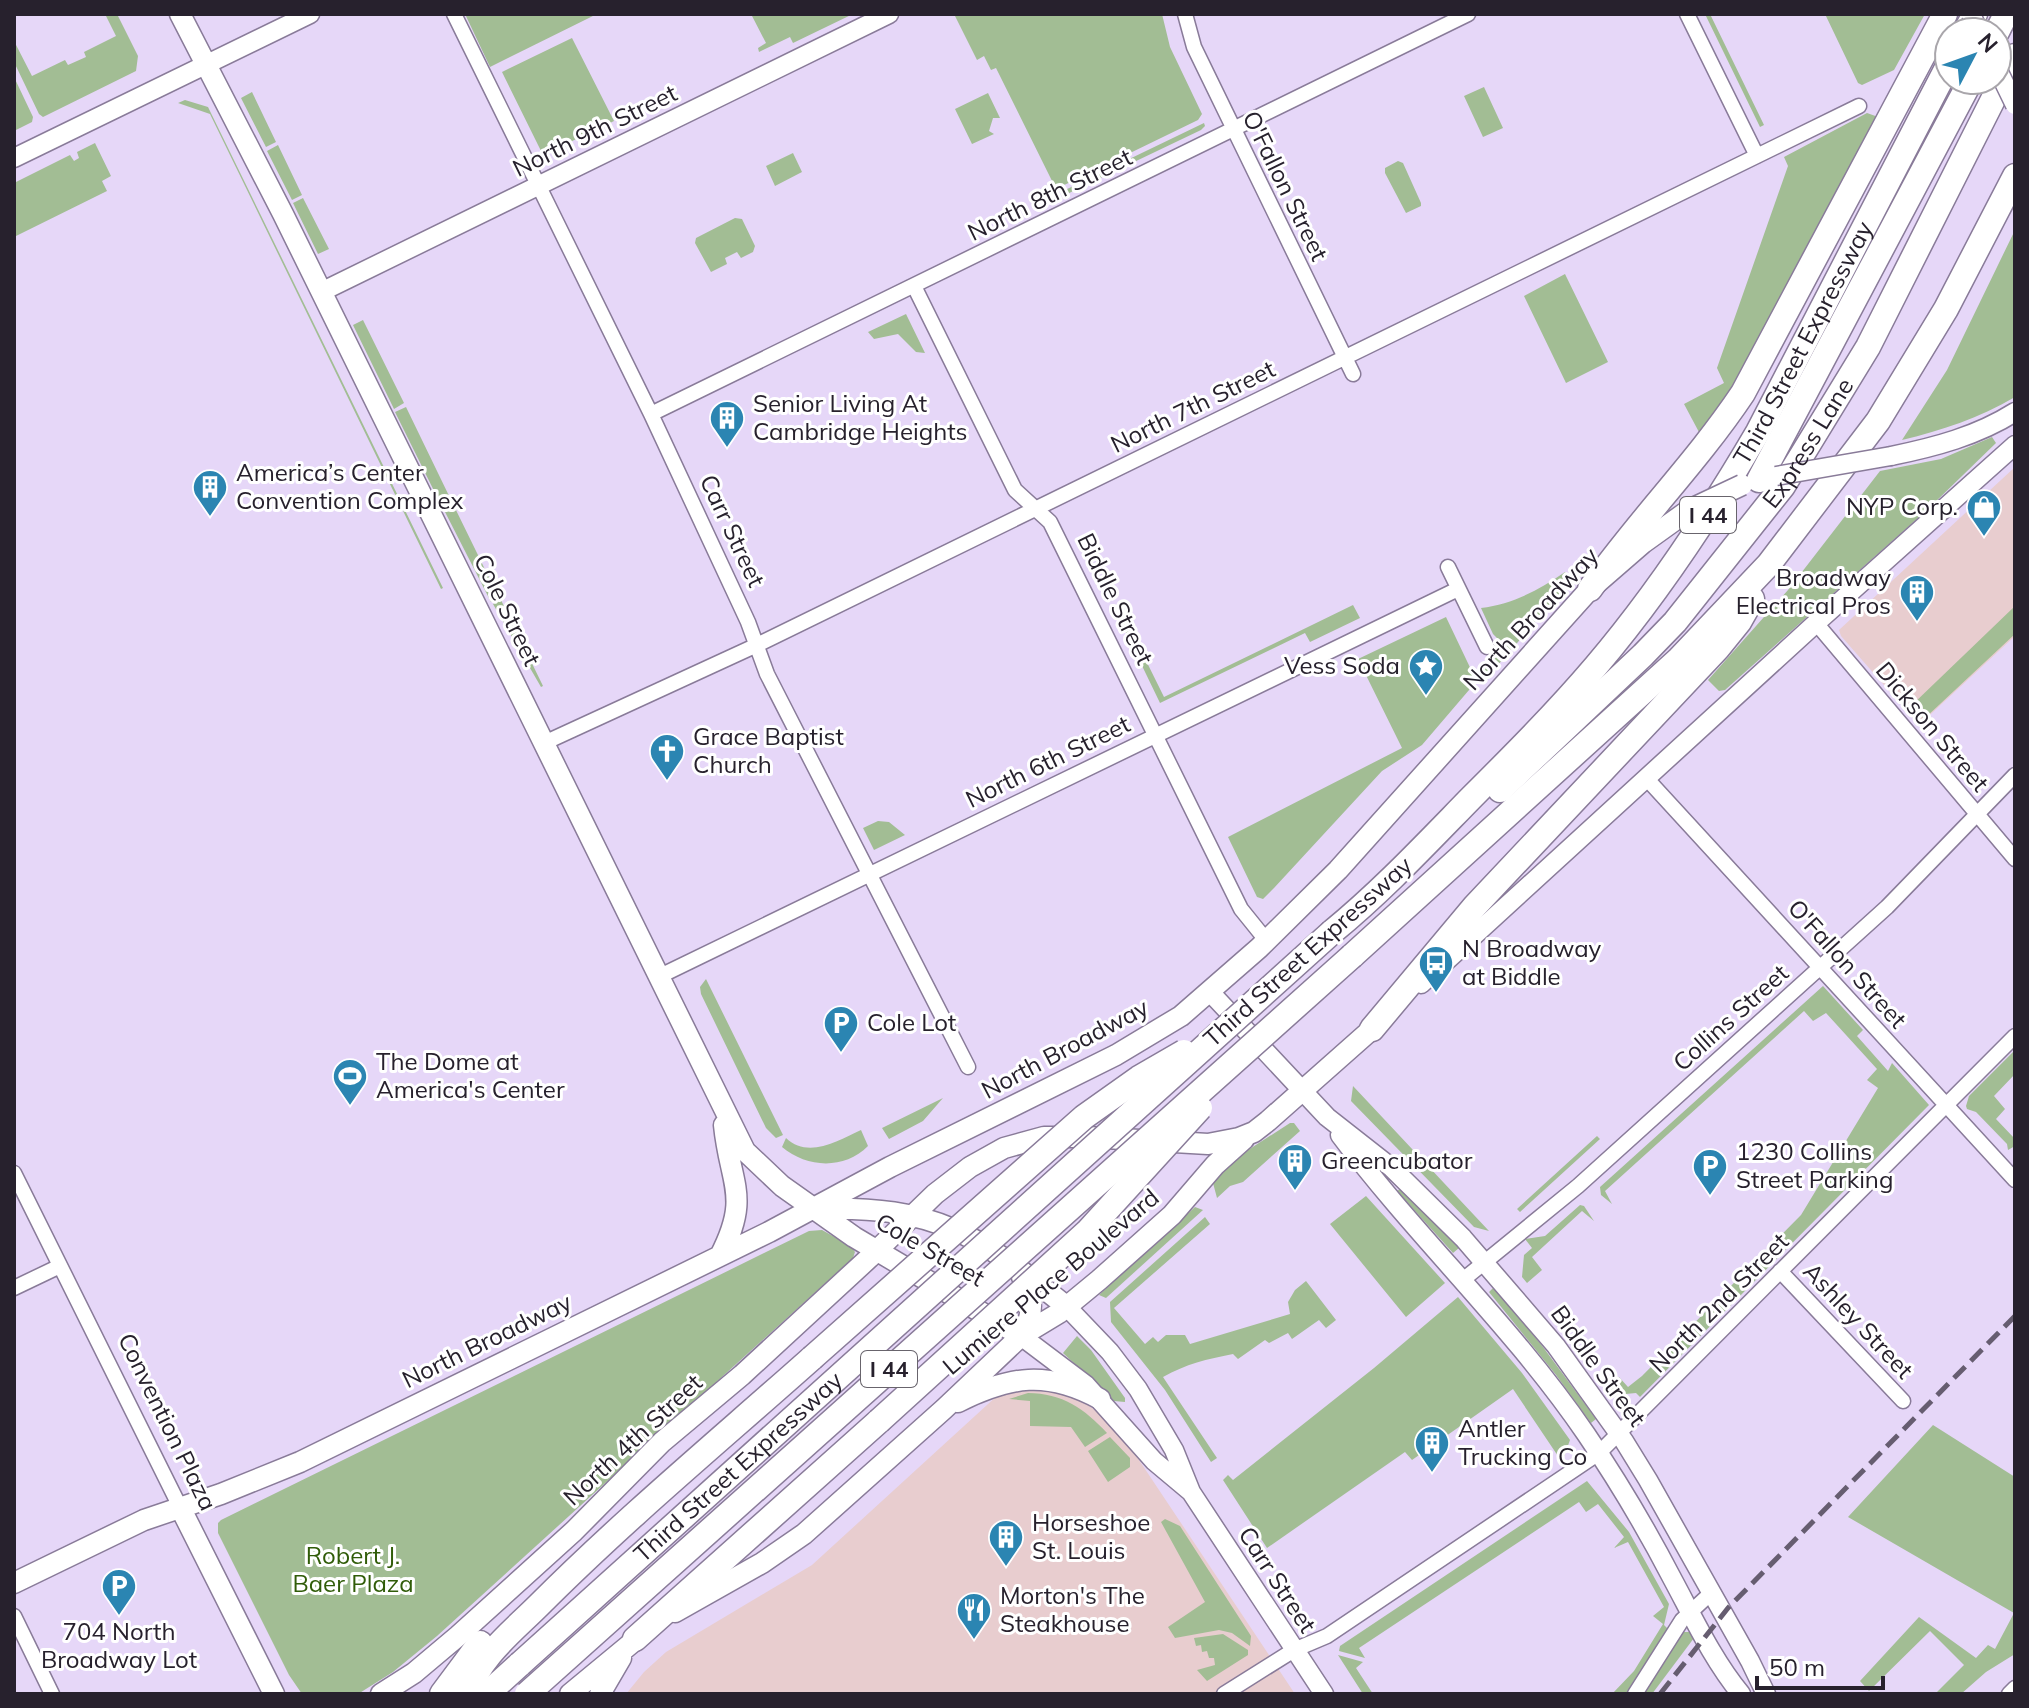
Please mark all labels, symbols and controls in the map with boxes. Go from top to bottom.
north arrow [1933,16,2013,96]
text: N [1972,27,2004,58]
street label: North 9th Street [507,77,682,183]
street label: O'Fallon Street [1237,106,1335,265]
street label: North 8th Street [962,141,1137,247]
street label: Third Street Expressway [1726,216,1879,469]
street label: North 7th Street [1105,353,1280,459]
street label: Express Lane [1755,372,1859,514]
place label: Senior Living At Cambridge Heights [753,388,968,446]
building icon: Senior Living At Cambridge Heights [708,399,746,449]
place label: America’s Center Convention Complex [236,457,463,515]
building icon: America’s Center Convention Complex [191,468,229,518]
street label: Carr Street [694,470,772,592]
shop icon: NYP Corp. [1965,488,2003,538]
place label: NYP Corp. [1846,491,1958,521]
road number: I 44 [1680,497,1736,533]
street label: Biddle Street [1071,528,1161,669]
street label: North Broadway [1456,540,1604,696]
street label: Cole Street [468,549,548,670]
place label: Broadway Electrical Pros [1736,562,1891,620]
building icon: Broadway Electrical Pros [1898,573,1936,623]
place icon: Vess Soda [1407,647,1445,697]
place label: Vess Soda [1284,650,1400,680]
street label: Dickson Street [1870,655,1996,797]
street label: North 6th Street [960,708,1135,814]
place label: Grace Baptist Church [693,721,844,779]
church icon: Grace Baptist Church [648,732,686,782]
street label: Third Street Expressway [1197,850,1418,1053]
street label: O'Fallon Street [1782,893,1913,1034]
place label: N Broadway at Biddle [1462,933,1601,991]
bus stop icon: N Broadway at Biddle [1417,944,1455,994]
street label: Collins Street [1666,958,1794,1077]
street label: North Broadway [976,991,1153,1105]
parking icon: Cole Lot [822,1004,860,1054]
place label: Cole Lot [867,1007,956,1037]
place label: The Dome at America's Center [376,1046,565,1104]
sports icon: The Dome at America's Center [331,1057,369,1107]
place label: 1230 Collins Street Parking [1736,1136,1893,1194]
building icon: Greencubator [1276,1142,1314,1192]
place label: Greencubator [1321,1145,1473,1175]
parking icon: 1230 Collins Street Parking [1691,1147,1729,1197]
street label: Lumiere Place Boulevard [936,1182,1165,1381]
street label: Cole Street [871,1206,990,1292]
street label: North 2nd Street [1642,1226,1794,1378]
street label: Ashley Street [1797,1256,1920,1384]
street label: North Broadway [397,1286,576,1394]
street label: Biddle Street [1545,1299,1653,1432]
street label: Convention Plaza [112,1328,224,1515]
road number: I 44 [861,1351,917,1387]
street label: Third Street Expressway [627,1365,848,1568]
street label: North 4th Street [557,1367,708,1511]
place label: Antler Trucking Co [1458,1413,1587,1471]
building icon: Antler Trucking Co [1413,1424,1451,1474]
place label: Horseshoe St. Louis [1032,1507,1150,1565]
building icon: Horseshoe St. Louis [987,1518,1025,1568]
street label: Carr Street [1232,1521,1323,1638]
park label: Robert J. Baer Plaza [292,1540,414,1598]
parking icon: 704 North Broadway Lot [100,1567,138,1617]
place label: Morton's The Steakhouse [1000,1580,1145,1638]
restaurant icon: Morton's The Steakhouse [955,1591,993,1641]
place label: 704 North Broadway Lot [41,1616,197,1674]
scale bar [1757,1640,1883,1690]
text: 50 m [1769,1652,1825,1682]

